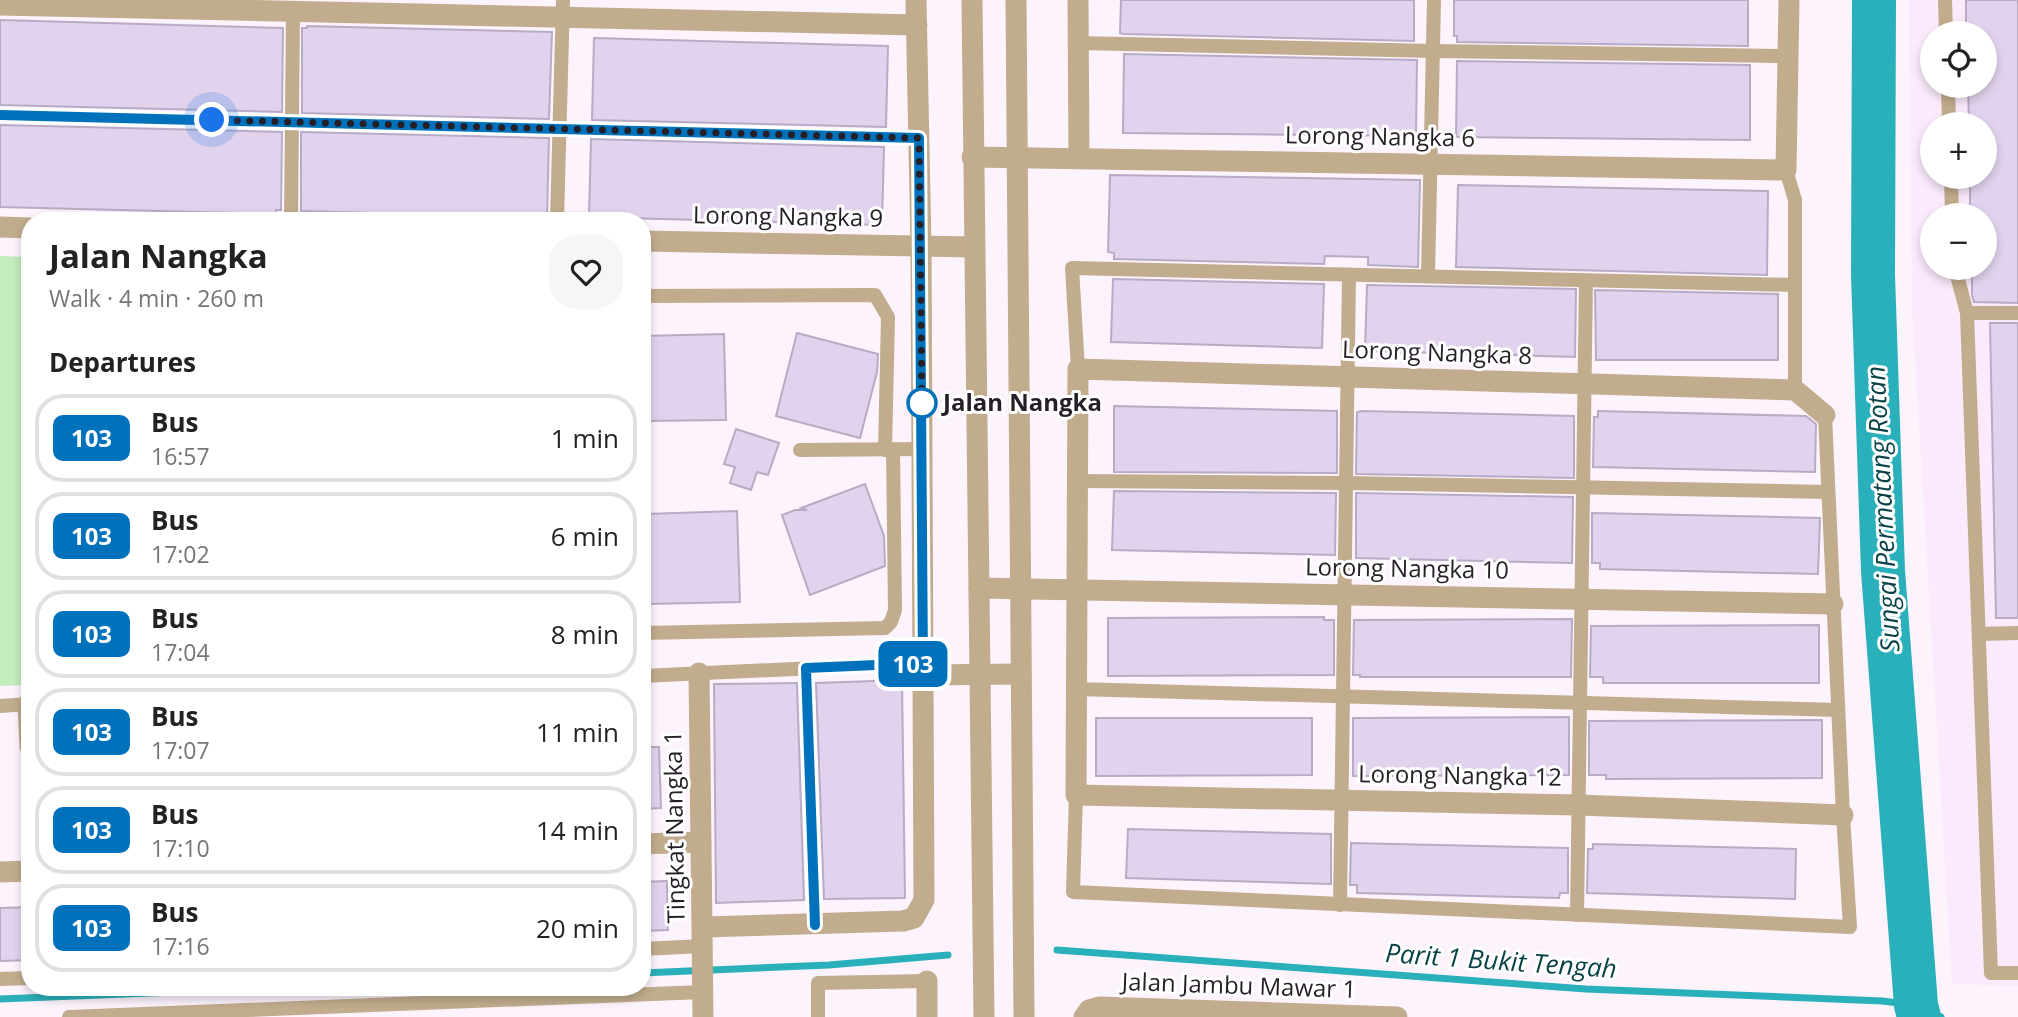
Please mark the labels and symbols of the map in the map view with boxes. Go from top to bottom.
your location [194,102,229,137]
street label: Lorong Nangka 6 [1285,117,1475,154]
street label: Lorong Nangka 9 [693,197,883,234]
street label: Lorong Nangka 8 [1341,332,1533,371]
water label: Sungai Permatang Rotan [1857,365,1907,653]
place label: Jalan Nangka [941,385,1102,418]
marker: Jalan Nangka [907,388,937,418]
street label: Lorong Nangka 10 [1305,549,1509,586]
line badge: 103 [873,641,953,687]
street label: Tingkat Nangka 1 [655,730,692,924]
street label: Lorong Nangka 12 [1358,756,1562,793]
water label: Parit 1 Bukit Tengah [1384,934,1618,986]
street label: Jalan Jambu Mawar 1 [1119,964,1357,1005]

